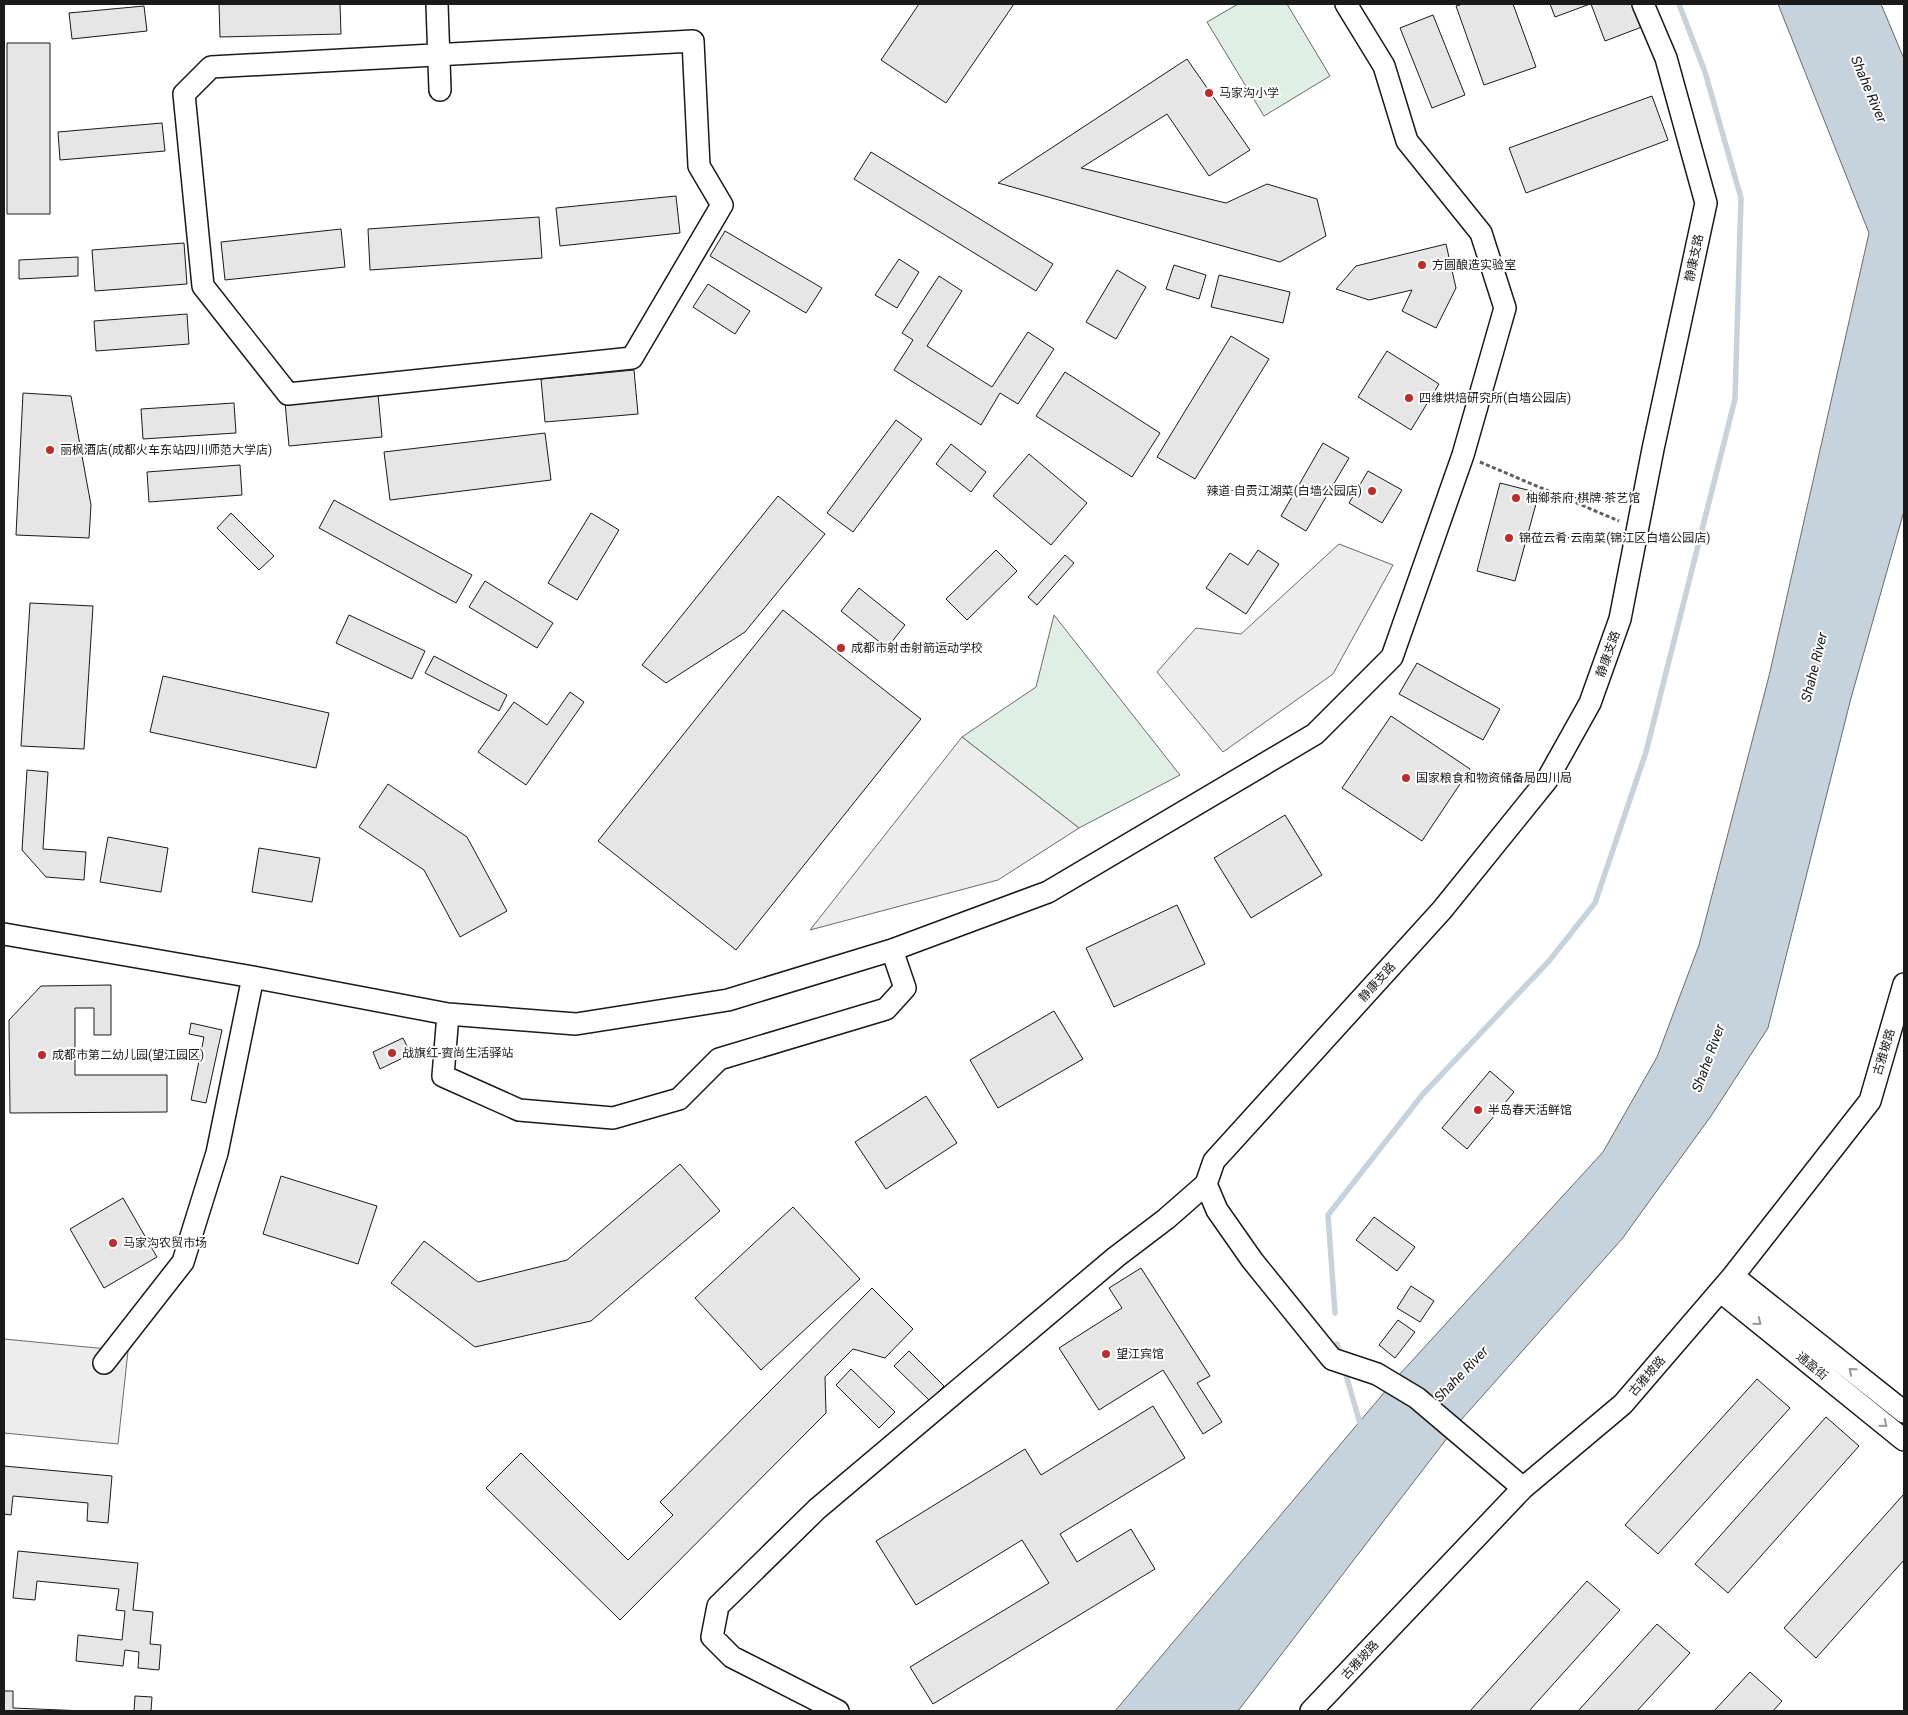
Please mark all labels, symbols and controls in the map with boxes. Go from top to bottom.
water label: Shahe River [1848,53,1890,125]
place label: 马家沟小学 [1219,86,1279,100]
marker: 马家沟小学 [1203,87,1215,99]
street label: 静康支路 [1682,233,1706,283]
place label: 方圆酿造实验室 [1432,258,1516,272]
marker: 方圆酿造实验室 [1416,259,1428,271]
place label: 四维烘焙研究所(白墙公园店) [1419,391,1571,405]
marker: 四维烘焙研究所(白墙公园店) [1403,392,1415,404]
place label: 丽枫酒店(成都火车东站四川师范大学店) [60,443,272,457]
marker: 丽枫酒店(成都火车东站四川师范大学店) [44,444,56,456]
place label: 辣道·自贡江湖菜(白墙公园店) [1207,484,1362,498]
marker: 辣道·自贡江湖菜(白墙公园店) [1366,485,1378,497]
place label: 柚鄉茶府·棋牌·茶艺馆 [1526,491,1640,505]
marker: 柚鄉茶府·棋牌·茶艺馆 [1510,492,1522,504]
place label: 锦莅云肴·云南菜(锦江区白墙公园店) [1519,531,1710,545]
marker: 锦莅云肴·云南菜(锦江区白墙公园店) [1503,532,1515,544]
street label: 静康支路 [1593,629,1623,679]
water label: Shahe River [1798,630,1830,703]
place label: 成都市射击射箭运动学校 [851,641,983,655]
marker: 成都市射击射箭运动学校 [835,642,847,654]
place label: 国家粮食和物资储备局四川局 [1416,771,1572,785]
marker: 国家粮食和物资储备局四川局 [1400,772,1412,784]
street label: 静康支路 [1356,959,1398,1005]
water label: Shahe River [1688,1022,1728,1094]
street label: 古雅坡路 [1870,1027,1898,1077]
place label: 战旗红-賨尚生活驿站 [402,1046,513,1060]
marker: 战旗红-賨尚生活驿站 [386,1047,398,1059]
place label: 成都市第二幼儿园(望江园区) [52,1048,204,1062]
marker: 成都市第二幼儿园(望江园区) [36,1049,48,1061]
place label: 半岛春天活鲜馆 [1488,1103,1572,1117]
marker: 半岛春天活鲜馆 [1472,1104,1484,1116]
place label: 马家沟农贸市场 [123,1236,207,1250]
marker: 马家沟农贸市场 [107,1237,119,1249]
one-way arrow [1752,1316,1761,1325]
water label: Shahe River [1431,1343,1492,1405]
place label: 望江宾馆 [1116,1347,1164,1361]
marker: 望江宾馆 [1100,1348,1112,1360]
street label: 通盈街 [1794,1349,1830,1383]
street label: 古雅坡路 [1626,1353,1668,1399]
one-way arrow [1849,1368,1858,1377]
one-way arrow [1878,1418,1887,1426]
street label: 古雅坡路 [1339,1638,1381,1682]

